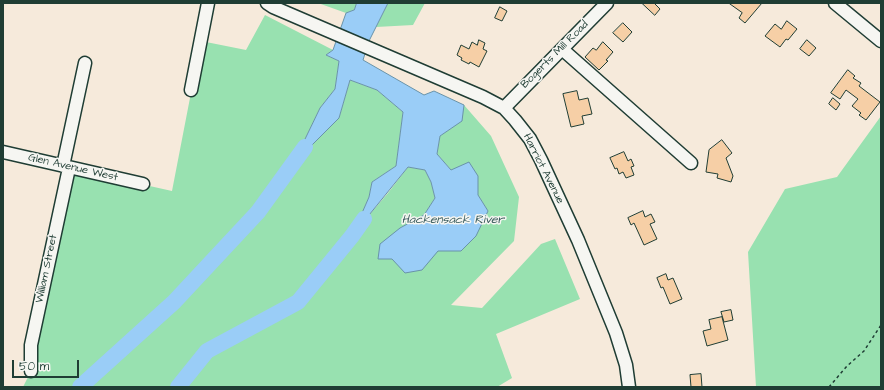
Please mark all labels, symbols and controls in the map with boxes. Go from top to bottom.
street label: Bogerts Mill Road [519,19,591,91]
street label: Harriot Avenue [520,132,566,206]
street label: Glen Avenue West [27,151,119,185]
water label: Hackensack River [402,213,504,227]
street label: William Street [33,234,61,304]
scale bar [14,352,81,378]
text: 50 m [19,358,49,375]

